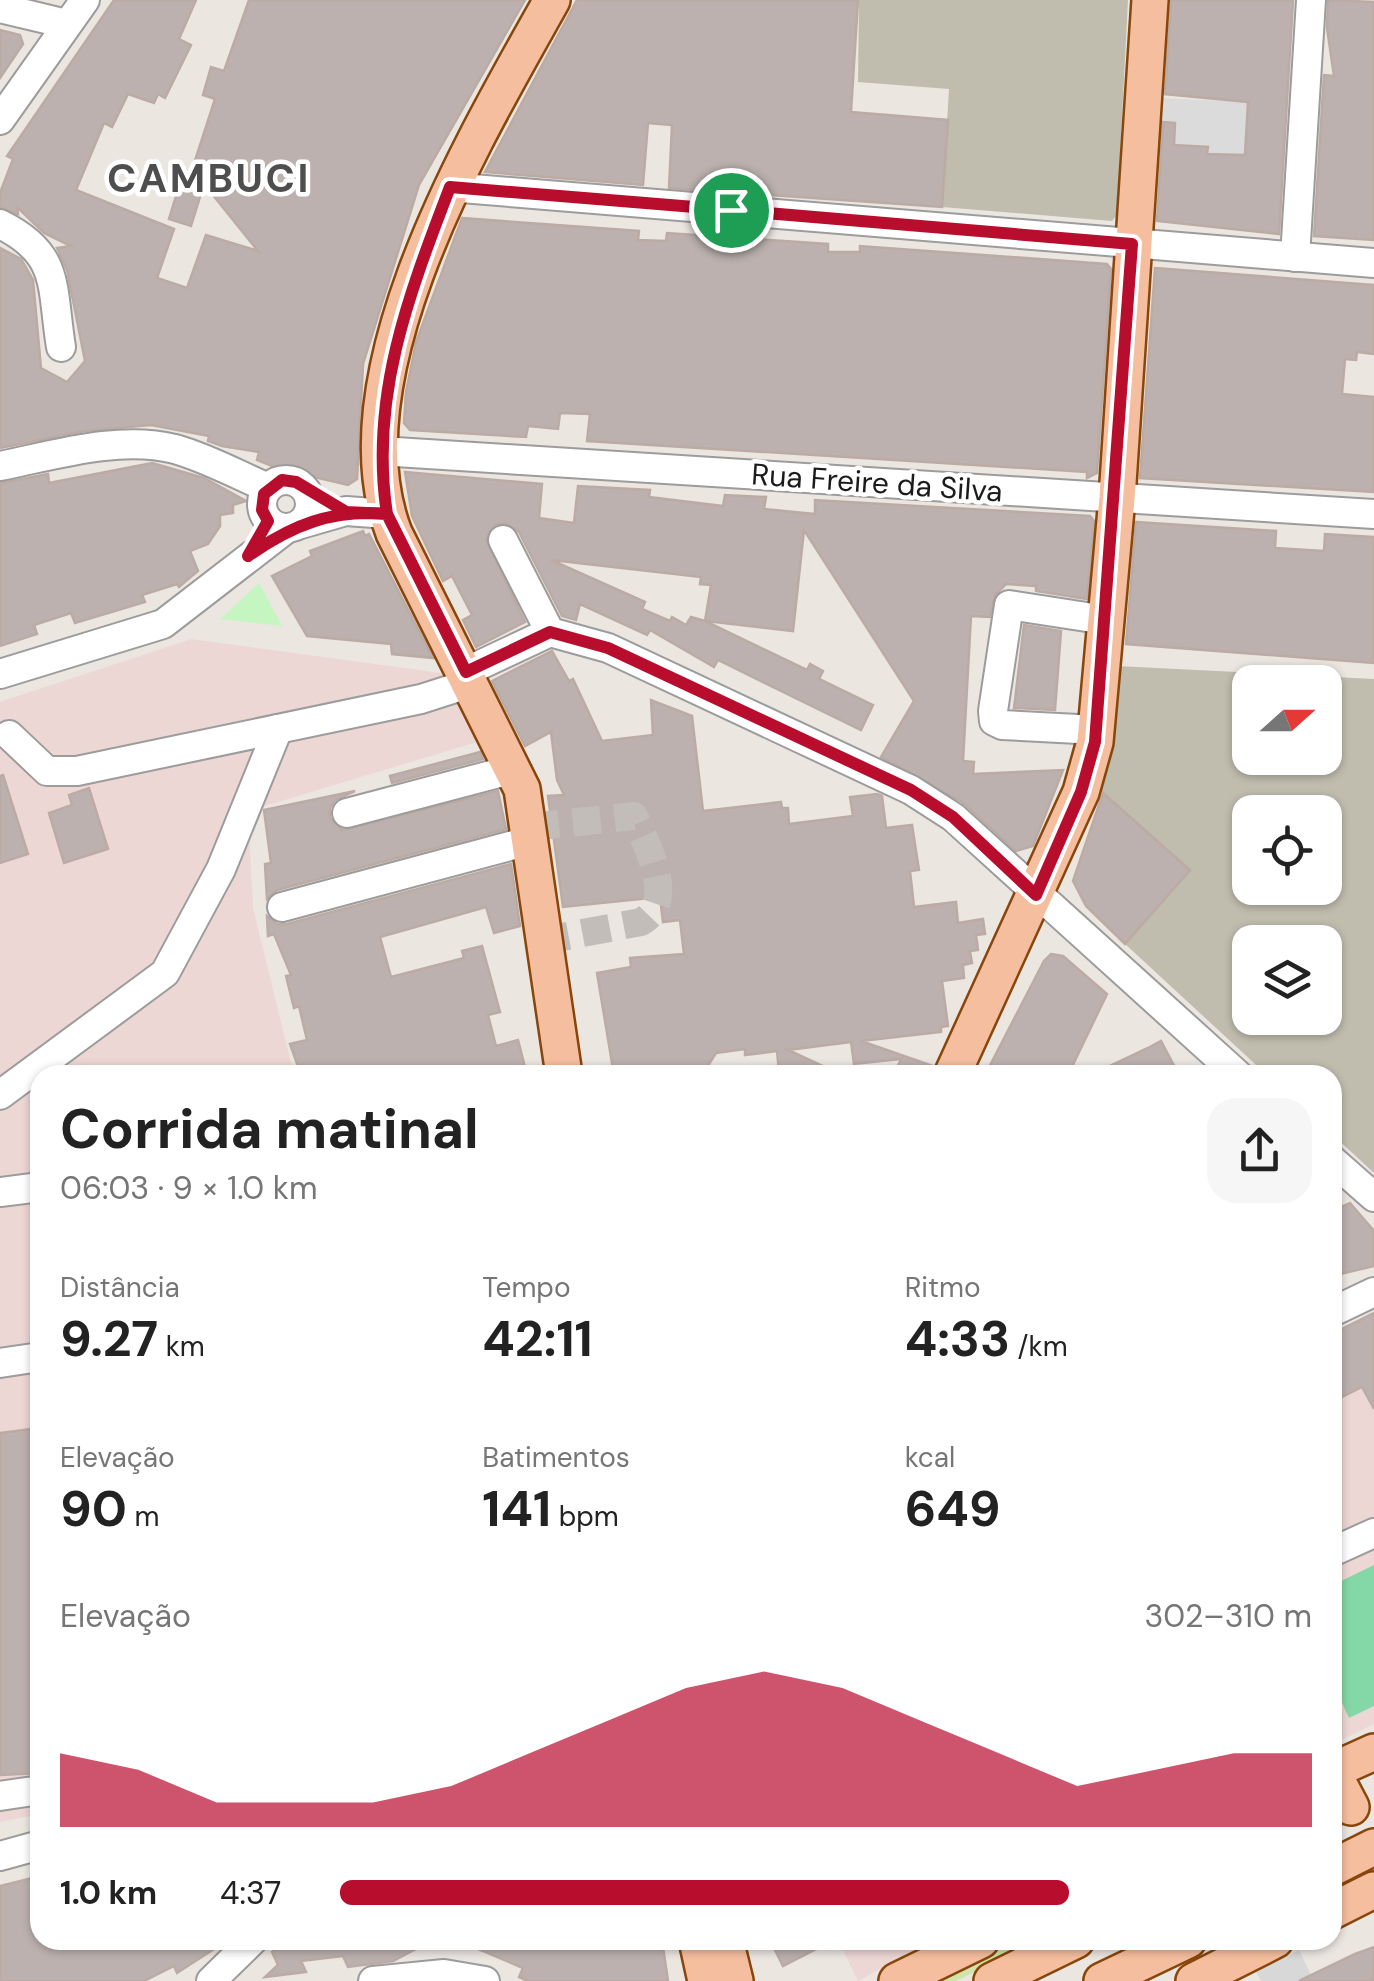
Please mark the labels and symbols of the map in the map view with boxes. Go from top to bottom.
district label: CAMBUCI [107,152,311,204]
pin [689,168,774,253]
street label: Rua Freire da Silva [750,454,1004,511]
north arrow [1232,665,1342,775]

